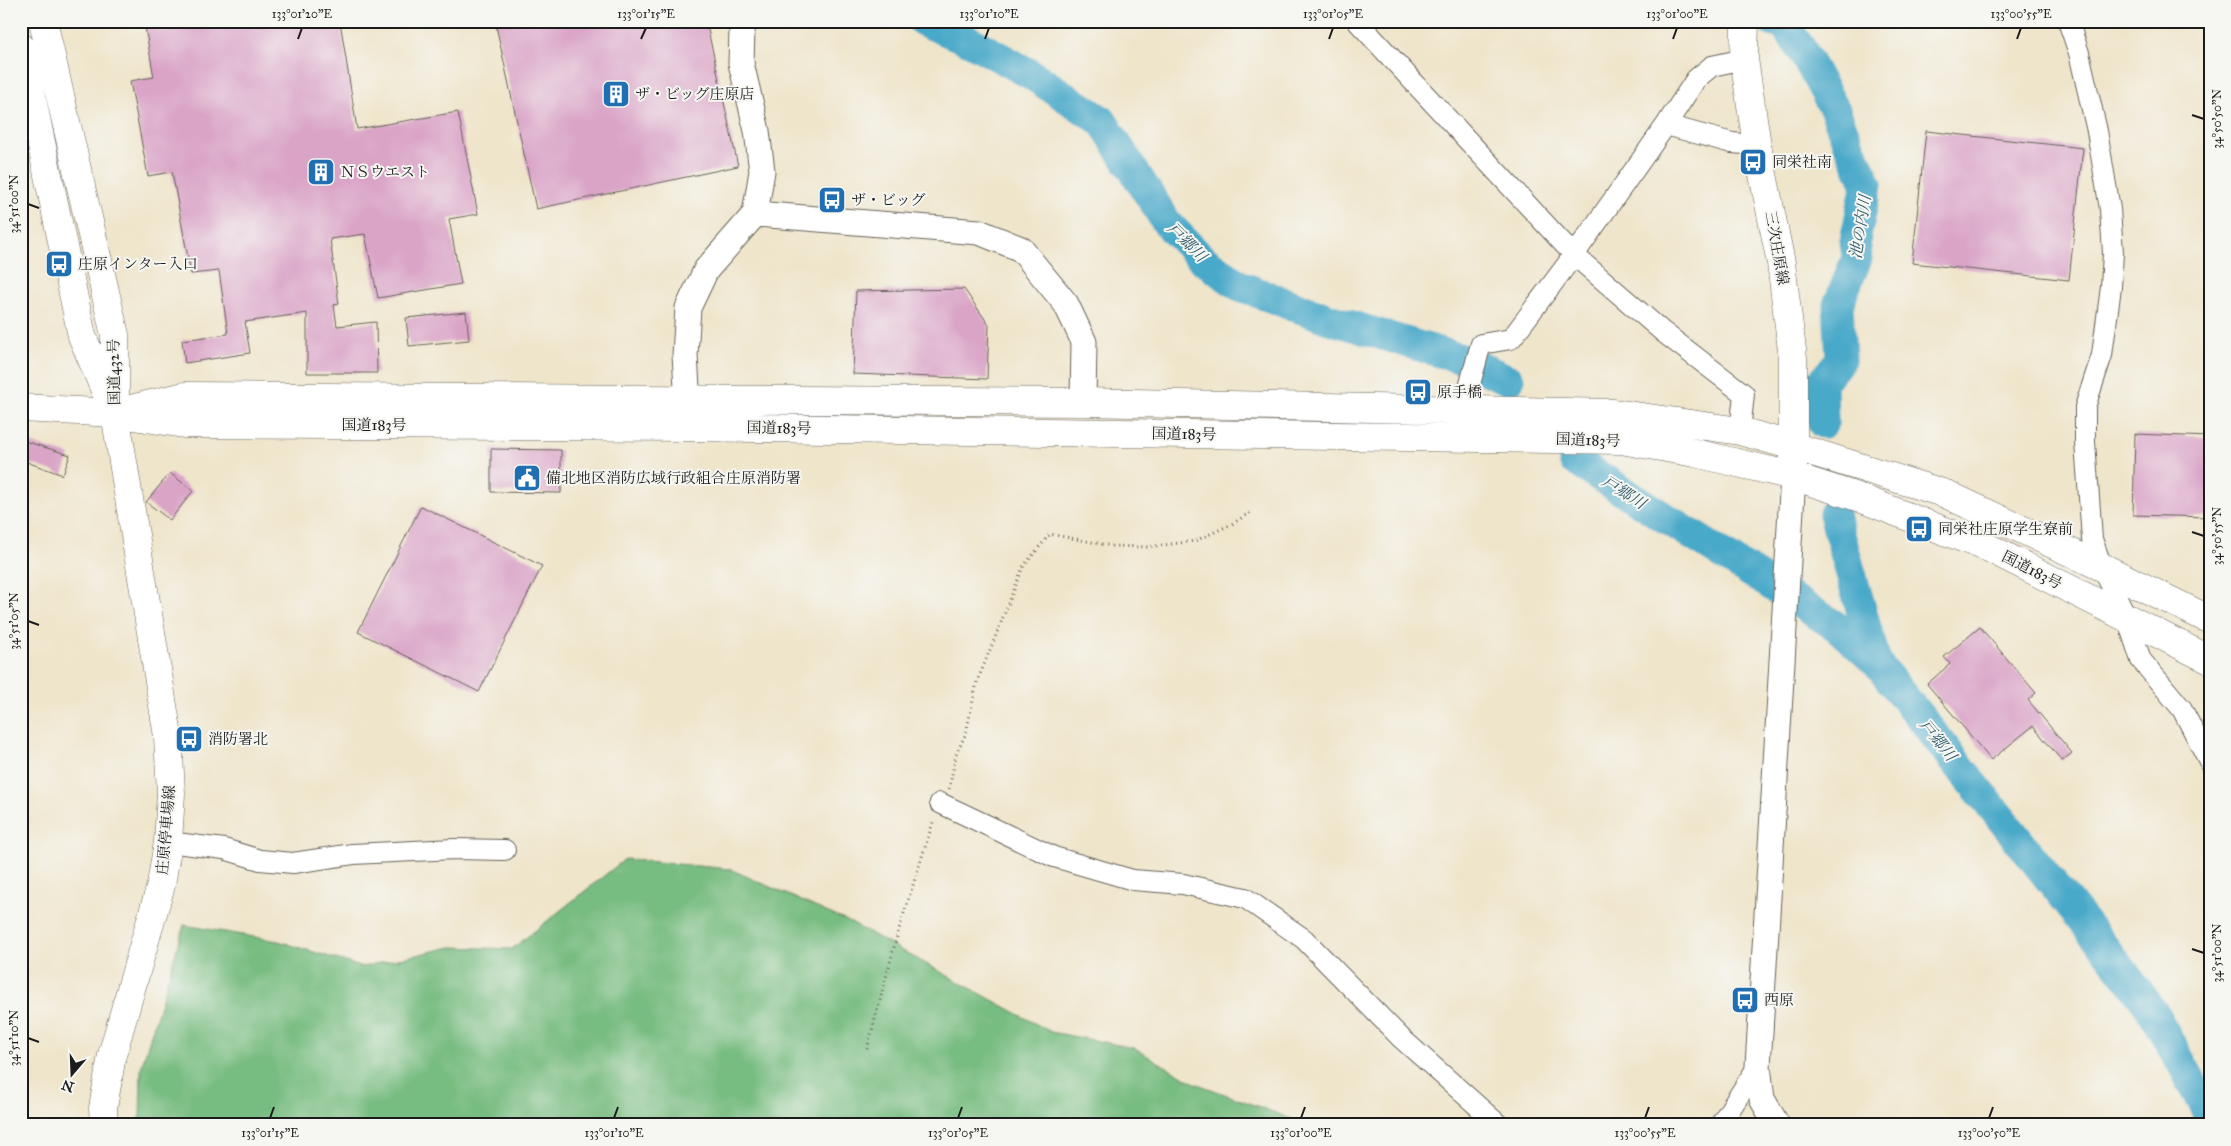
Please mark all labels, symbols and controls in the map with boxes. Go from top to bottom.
text: 133°01'20"E [272,7,333,21]
text: 133°01'15"E [617,7,675,21]
text: 133°01'10"E [959,7,1019,21]
text: 133°01'05"E [1303,7,1363,21]
text: 133°01'00"E [1646,7,1708,21]
text: 133°00'55"E [1991,7,2052,21]
building icon: ザ・ビッグ庄原店 [601,79,631,109]
place label: ザ・ビッグ庄原店 [635,85,754,103]
text: 34°50'50"N [2210,89,2224,149]
bus stop icon: 同栄社南 [1738,147,1768,177]
place label: 同栄社南 [1772,153,1832,171]
building icon: ＮＳウエスト [306,157,336,187]
place label: ＮＳウエスト [340,163,430,181]
text: 34°51'00"N [7,175,21,233]
bus stop icon: ザ・ビッグ [817,185,847,215]
place label: ザ・ビッグ [851,191,925,209]
water label: 池の内川 [1846,192,1875,260]
street label: 三次庄原線 [1762,209,1792,287]
water label: 戸郷川 [1163,218,1212,267]
bus stop icon: 庄原インター入口 [44,249,74,279]
place label: 庄原インター入口 [78,255,197,273]
street label: 国道432号 [104,338,124,406]
bus stop icon: 原手橋 [1403,377,1433,407]
place label: 原手橋 [1437,383,1482,401]
street label: 国道183号 [342,416,406,434]
street label: 国道183号 [746,418,812,438]
street label: 国道183号 [1151,424,1217,444]
street label: 国道183号 [1555,430,1621,450]
public building icon: 備北地区消防広域行政組合庄原消防署 [512,463,542,493]
place label: 備北地区消防広域行政組合庄原消防署 [546,469,801,487]
water label: 戸郷川 [1599,471,1651,514]
text: 34°50'55"N [2210,507,2224,565]
bus stop icon: 同栄社庄原学生寮前 [1904,514,1934,544]
place label: 同栄社庄原学生寮前 [1938,520,2073,538]
street label: 国道183号 [1999,547,2065,593]
text: 34°51'05"N [7,592,21,650]
water label: 戸郷川 [1916,715,1962,766]
bus stop icon: 消防署北 [174,724,204,754]
place label: 消防署北 [208,730,268,748]
street label: 庄原停車場線 [153,784,179,876]
text: 34°51'00"N [2210,924,2224,982]
bus stop icon: 西原 [1730,985,1760,1015]
place label: 西原 [1764,991,1794,1009]
text: 34°51'10"N [7,1010,21,1066]
north arrow [48,1048,98,1098]
text: N [59,1076,76,1096]
text: 133°01'15"E [241,1126,299,1140]
text: 133°01'10"E [584,1126,644,1140]
text: 133°01'05"E [928,1126,988,1140]
text: 133°01'00"E [1270,1126,1332,1140]
text: 133°00'55"E [1615,1126,1676,1140]
text: 133°00'50"E [1958,1126,2021,1140]

